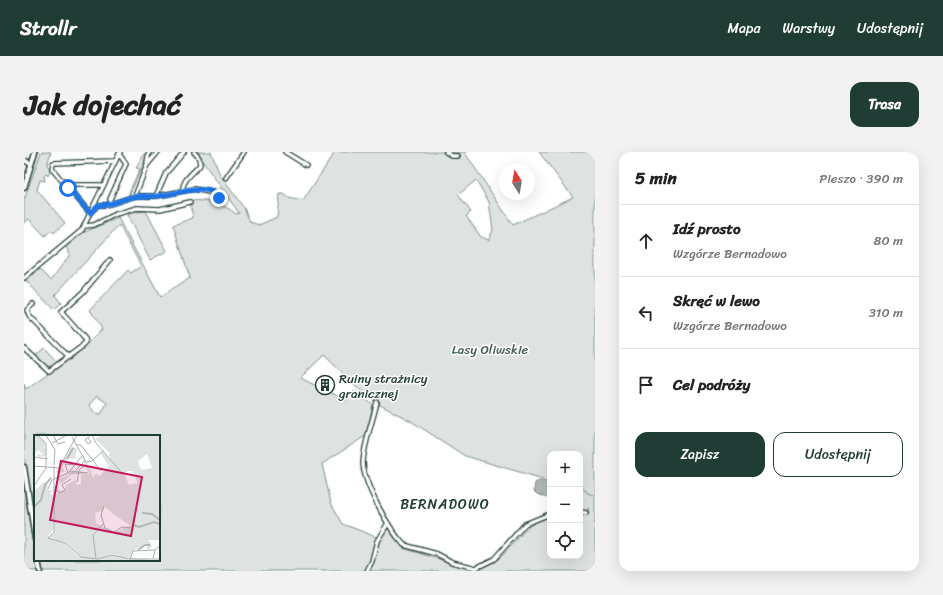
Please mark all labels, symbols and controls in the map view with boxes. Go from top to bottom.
text: Strollr [20,12,76,45]
text: Mapa [728,16,760,41]
text: Warstwy [782,16,835,41]
text: Udostępnij [857,16,923,41]
text: Jak dojechać [24,80,181,129]
button: Trasa [850,82,919,127]
text: 5 min [635,163,677,193]
north arrow [499,164,535,200]
text: Pieszo · 390 m [819,167,903,190]
route start [59,179,77,197]
route end [210,189,228,207]
text: Idź prosto [673,216,741,242]
text: 80 m [874,229,903,252]
icon: ahead [635,230,657,252]
text: Wzgórze Bernadowo [673,242,787,265]
text: Skręć w lewo [673,288,760,314]
text: 310 m [869,301,903,324]
icon: left [635,302,657,324]
text: Wzgórze Bernadowo [673,314,787,337]
park label: Lasy Oliwskie [452,338,529,361]
place label: Ruiny strażnicy granicznej [338,367,428,405]
text: Cel podróży [673,372,750,398]
building icon: Ruiny strażnicy granicznej [314,374,336,396]
icon: arrive [635,374,657,396]
button: Zapisz [635,432,765,477]
button: Udostępnij [773,432,903,477]
inset map [34,435,160,561]
map controls [547,451,583,559]
button: + [547,451,583,487]
button: − [547,487,583,523]
district label: BERNADOWO [400,492,490,517]
button: locate [547,523,583,559]

